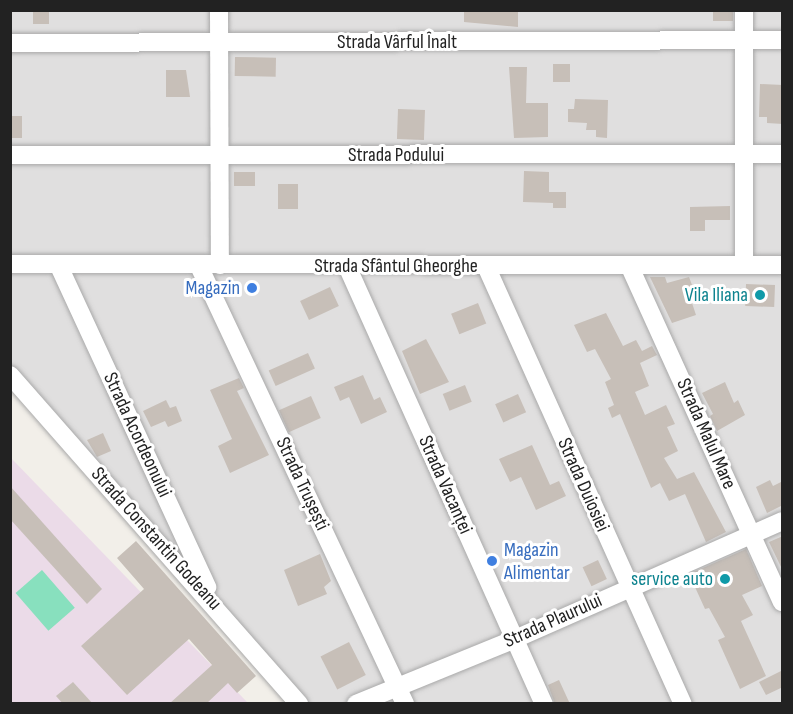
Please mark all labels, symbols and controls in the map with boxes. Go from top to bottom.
street label: Strada Vârful Înalt [337,30,457,54]
street label: Strada Podului [348,143,444,167]
street label: Strada Sfântul Gheorghe [314,254,478,278]
place label: Magazin [186,276,240,300]
marker: Magazin [245,281,259,295]
place label: Vila Iliana [685,283,748,307]
marker: Vila Iliana [753,288,767,302]
street label: Strada Acordeonului [98,369,176,501]
street label: Strada Malul Mare [671,375,741,493]
street label: Strada Vacanței [413,432,477,538]
street label: Strada Trușești [270,434,334,534]
street label: Strada Duiosiei [552,434,614,536]
street label: Strada Constantin Godeanu [86,463,226,615]
place label: Magazin Alimentar [504,538,570,585]
marker: Magazin Alimentar [485,554,499,568]
place label: service auto [631,567,713,591]
marker: service auto [718,572,732,586]
street label: Strada Plaurului [500,589,606,653]

